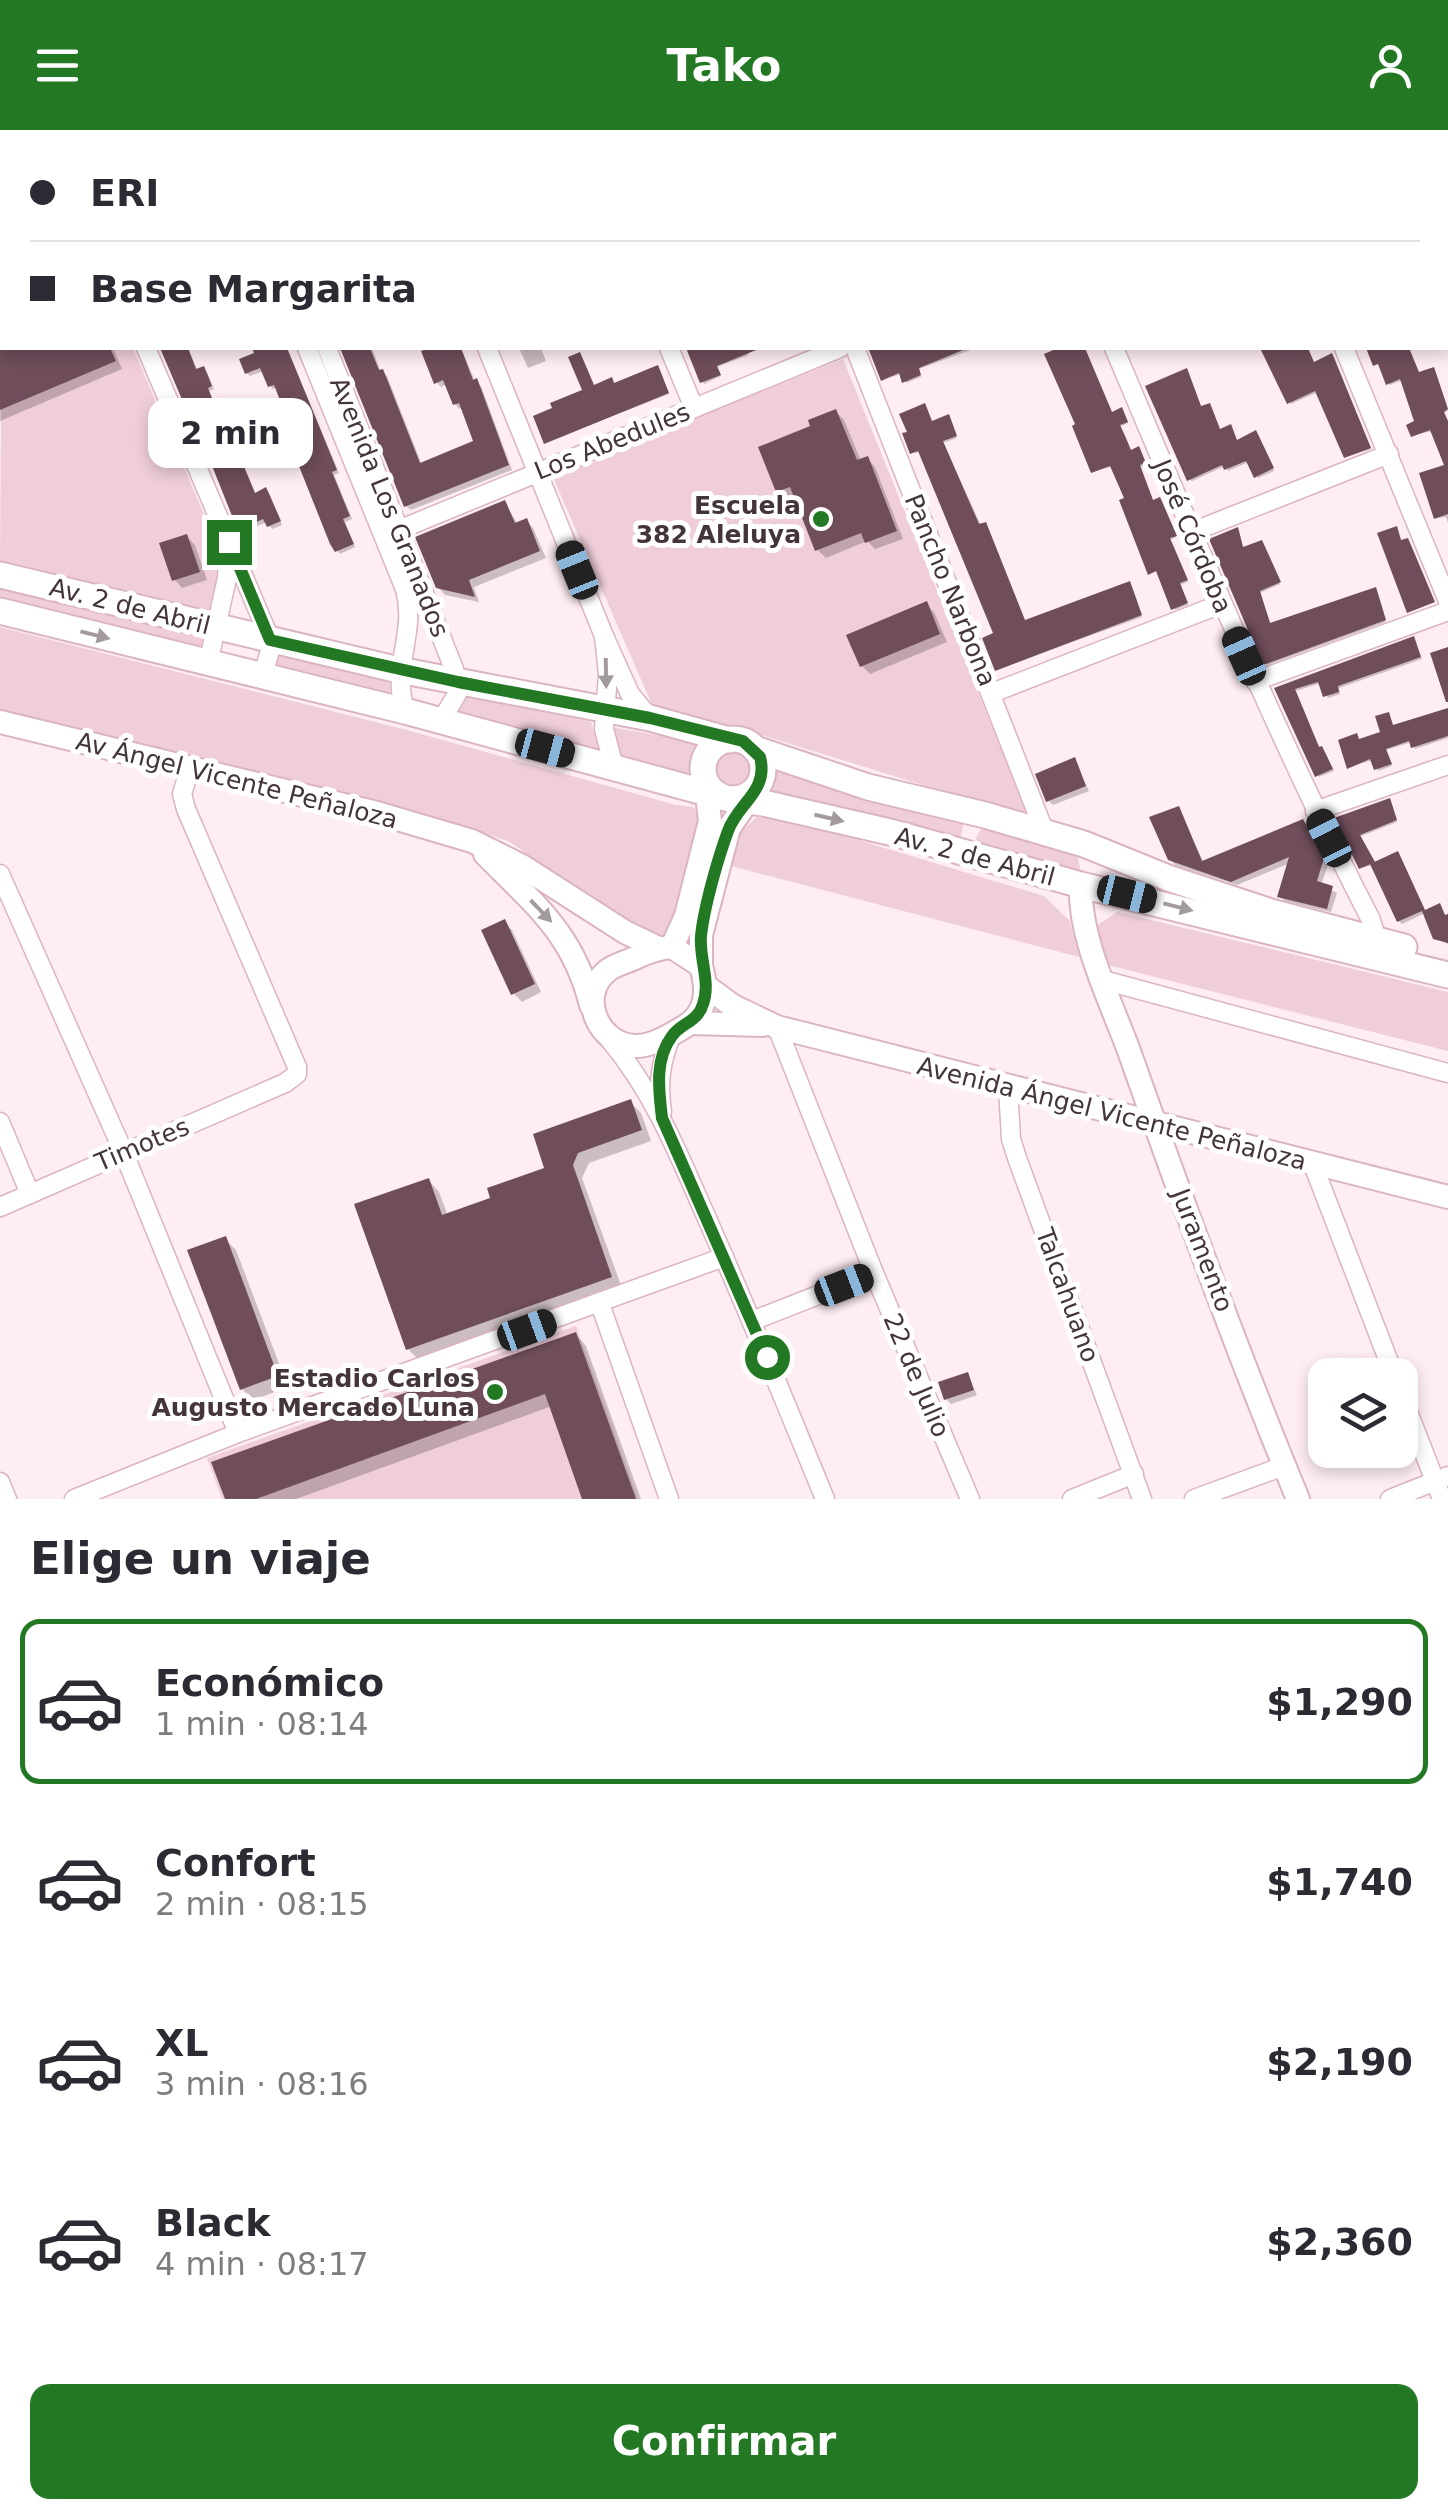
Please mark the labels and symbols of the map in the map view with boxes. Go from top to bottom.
street label: Avenida Los Granados [324,373,455,641]
callout: 2 min [146,397,312,467]
street label: Los Abedules [530,397,694,486]
street label: José Córdoba [1146,453,1238,617]
street label: Pancho Narbona [899,490,1002,690]
place label: Escuela 382 Aleluya [636,491,801,549]
marker: Escuela 382 Aleluya [810,508,832,530]
route end [207,520,252,565]
car [552,537,602,603]
street label: Av. 2 de Abril [47,573,213,640]
car [1218,622,1270,690]
one-way arrow [79,628,110,644]
one-way arrow [599,657,615,689]
street label: Av Ángel Vicente Peñaloza [73,726,401,835]
car [512,726,578,770]
car [1302,804,1356,872]
one-way arrow [814,811,845,826]
street label: Av. 2 de Abril [892,821,1058,892]
car [1094,872,1160,916]
one-way arrow [528,898,552,922]
one-way arrow [1163,900,1194,916]
street label: Avenida Ángel Vicente Peñaloza [914,1051,1309,1176]
street label: Timotes [90,1112,194,1178]
street label: Juramento [1165,1183,1239,1316]
street label: Talcahuano [1030,1223,1105,1366]
car [811,1260,877,1310]
car [494,1306,560,1354]
street label: 22 de Julio [878,1309,956,1441]
route start [745,1335,790,1380]
place label: Estadio Carlos Augusto Mercado Luna [151,1364,475,1422]
marker: Estadio Carlos Augusto Mercado Luna [484,1381,506,1403]

